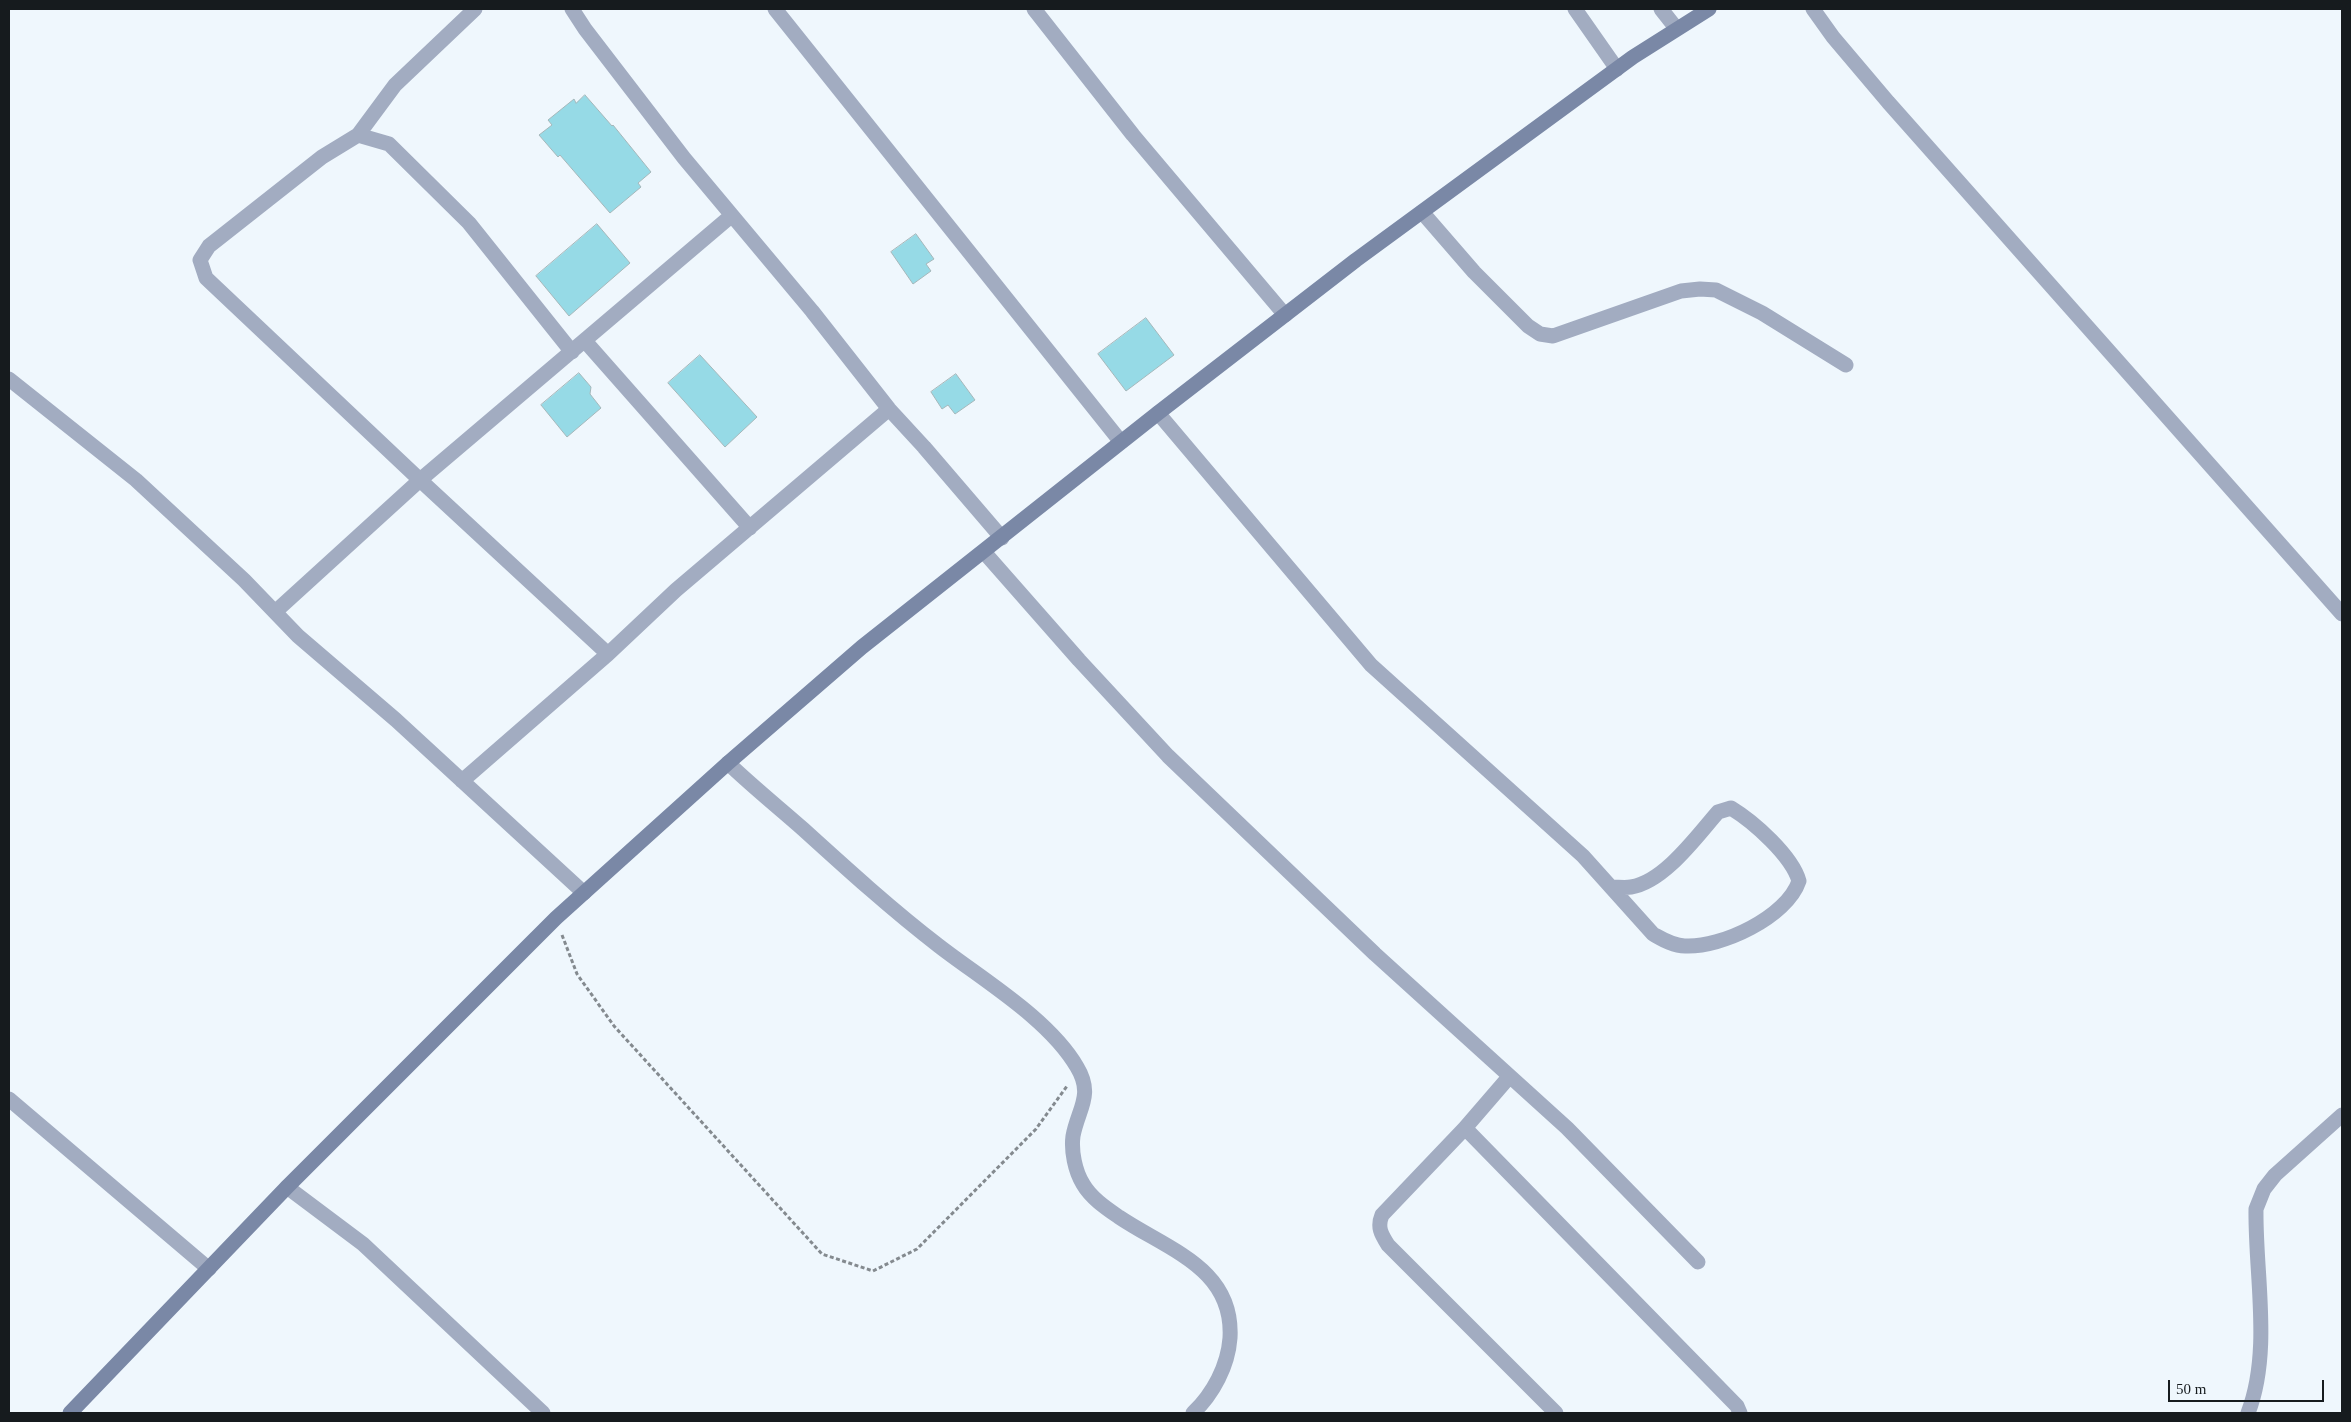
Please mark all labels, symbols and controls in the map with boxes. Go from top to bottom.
scale bar [2171,1370,2327,1402]
text: 50 m [2176,1381,2206,1397]

